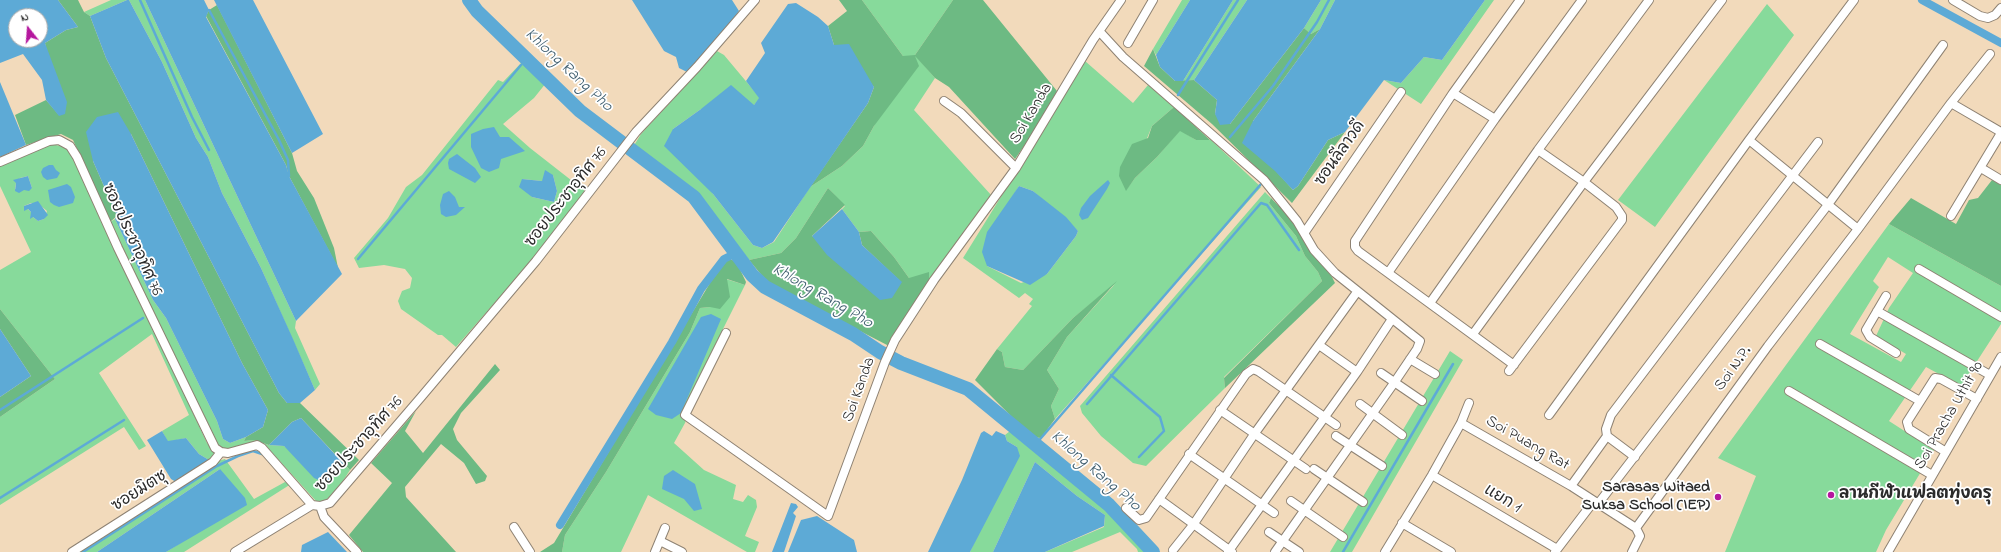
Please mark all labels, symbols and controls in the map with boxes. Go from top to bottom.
north arrow [8,8,48,48]
text: N [19,9,31,26]
water label: Khlong Rang Pho [520,25,616,117]
street label: Soi Kanda [1006,80,1058,148]
street label: ซอนลีลาวดี [1312,118,1370,190]
street label: ซอยประชาอุทิศ 76 [522,144,612,252]
street label: ซอยประชาอุทิศ 76 [97,181,165,299]
water label: Khlong Rang Pho [768,260,876,334]
street label: Soi N.P. [1711,343,1757,395]
street label: Soi Kanda [839,355,881,425]
street label: Soi Pracha Uthit 90 [1911,358,1989,474]
street label: ซอยประชาอุทิศ 76 [312,393,408,497]
street label: Soi Puang Rat [1482,412,1572,476]
water label: Khlong Rang Pho [1046,427,1144,517]
street label: ซอยมิตซุ [109,467,171,517]
place label: Sarasas Witaed Suksa School (IEP) [1582,478,1710,516]
street label: แยก 1 [1480,481,1524,519]
place label: ลานกีฬาแฟลตทุ่งครุ [1839,485,1992,505]
marker: ลานกีฬาแฟลตทุ่งครุ [1826,490,1836,500]
marker: Sarasas Witaed Suksa School (IEP) [1713,492,1723,502]

